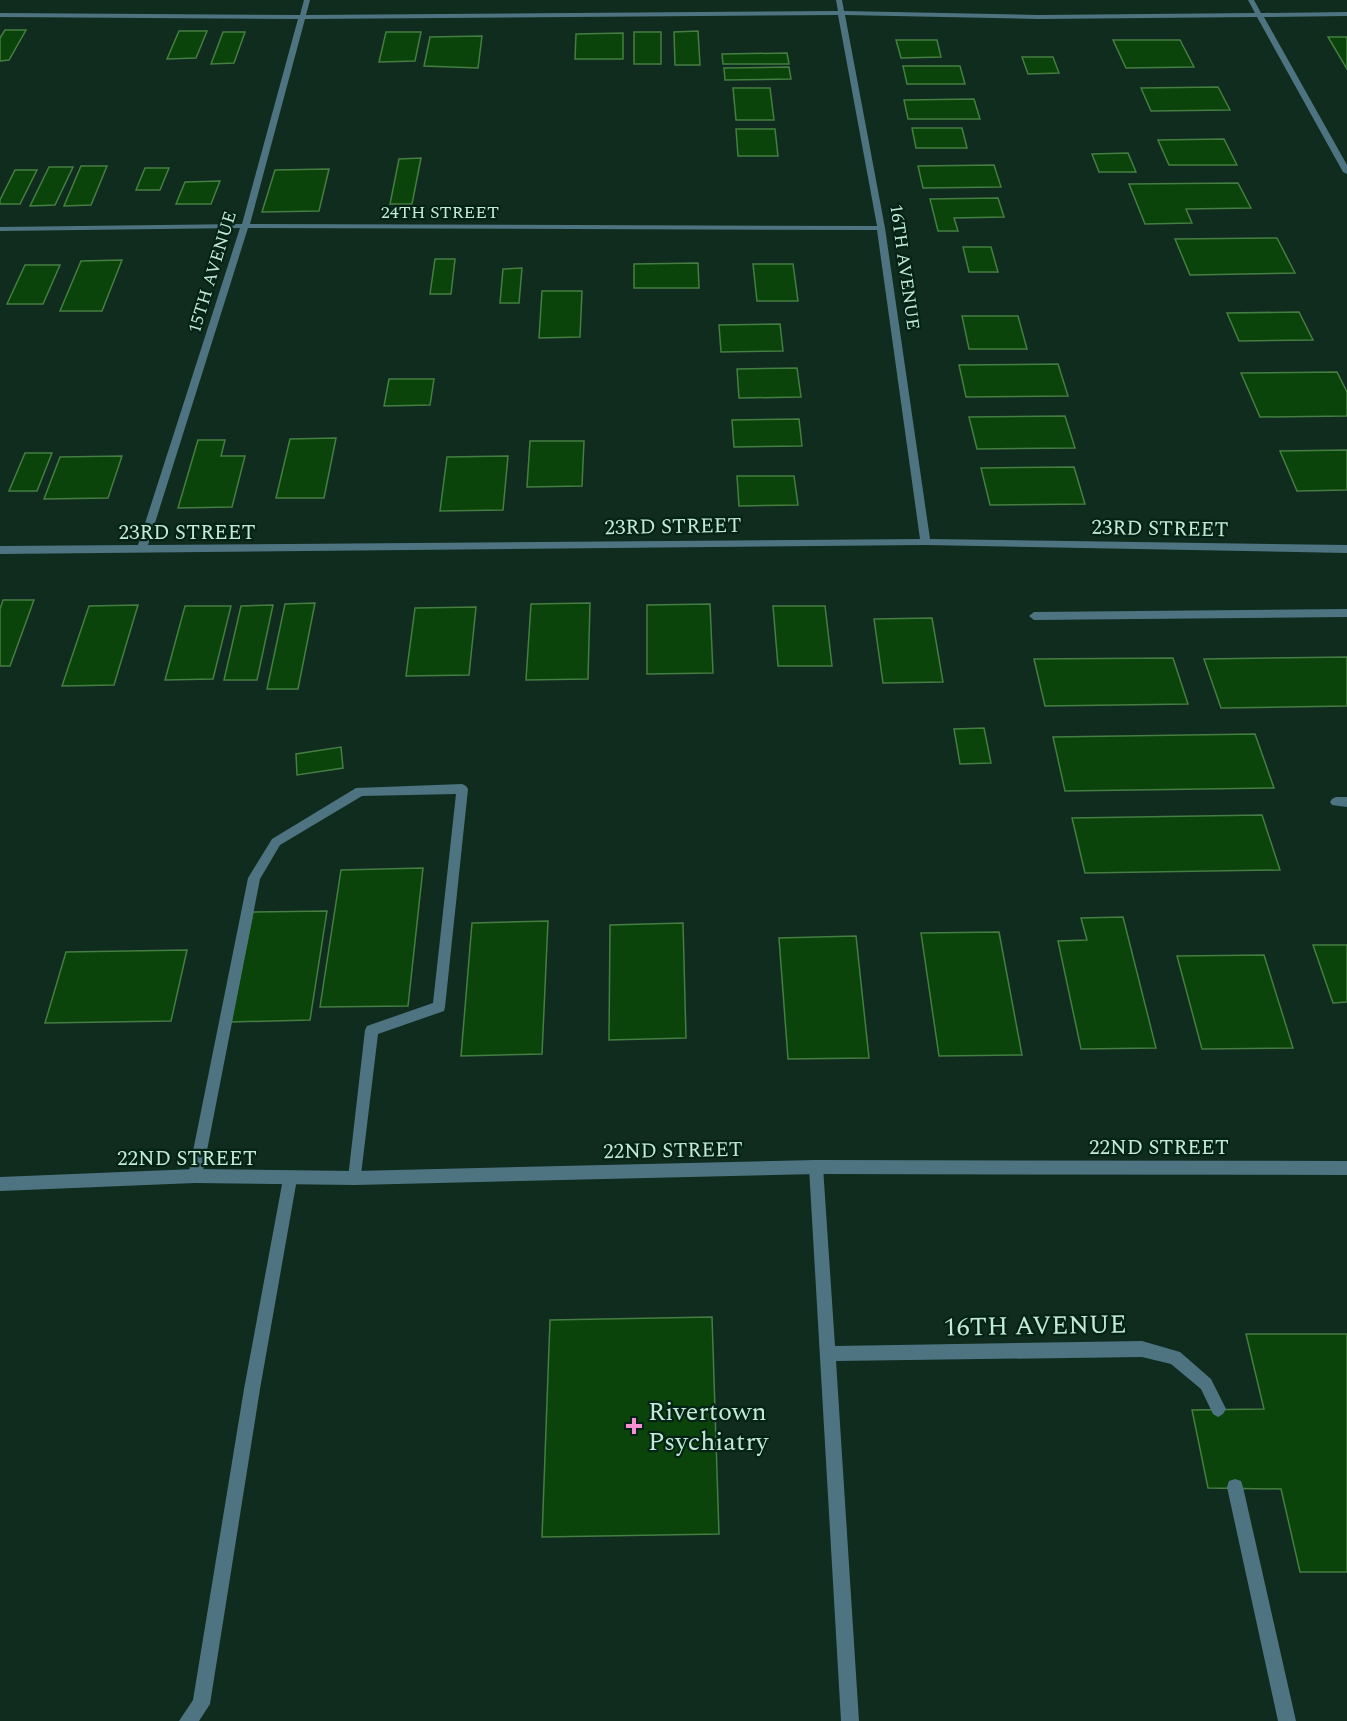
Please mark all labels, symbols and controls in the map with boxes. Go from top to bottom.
street label: 24TH STREET [381,199,499,226]
street label: 16TH AVENUE [882,202,927,332]
street label: 15TH AVENUE [181,208,244,337]
street label: 23RD STREET [604,510,742,544]
street label: 23RD STREET [1091,512,1229,546]
street label: 23RD STREET [118,517,256,549]
street label: 22ND STREET [1089,1132,1229,1164]
street label: 22ND STREET [603,1134,743,1168]
street label: 22ND STREET [117,1143,257,1175]
street label: 16TH AVENUE [943,1304,1127,1348]
place label: Rivertown Psychiatry [648,1392,770,1462]
marker: Rivertown Psychiatry [625,1417,643,1435]

